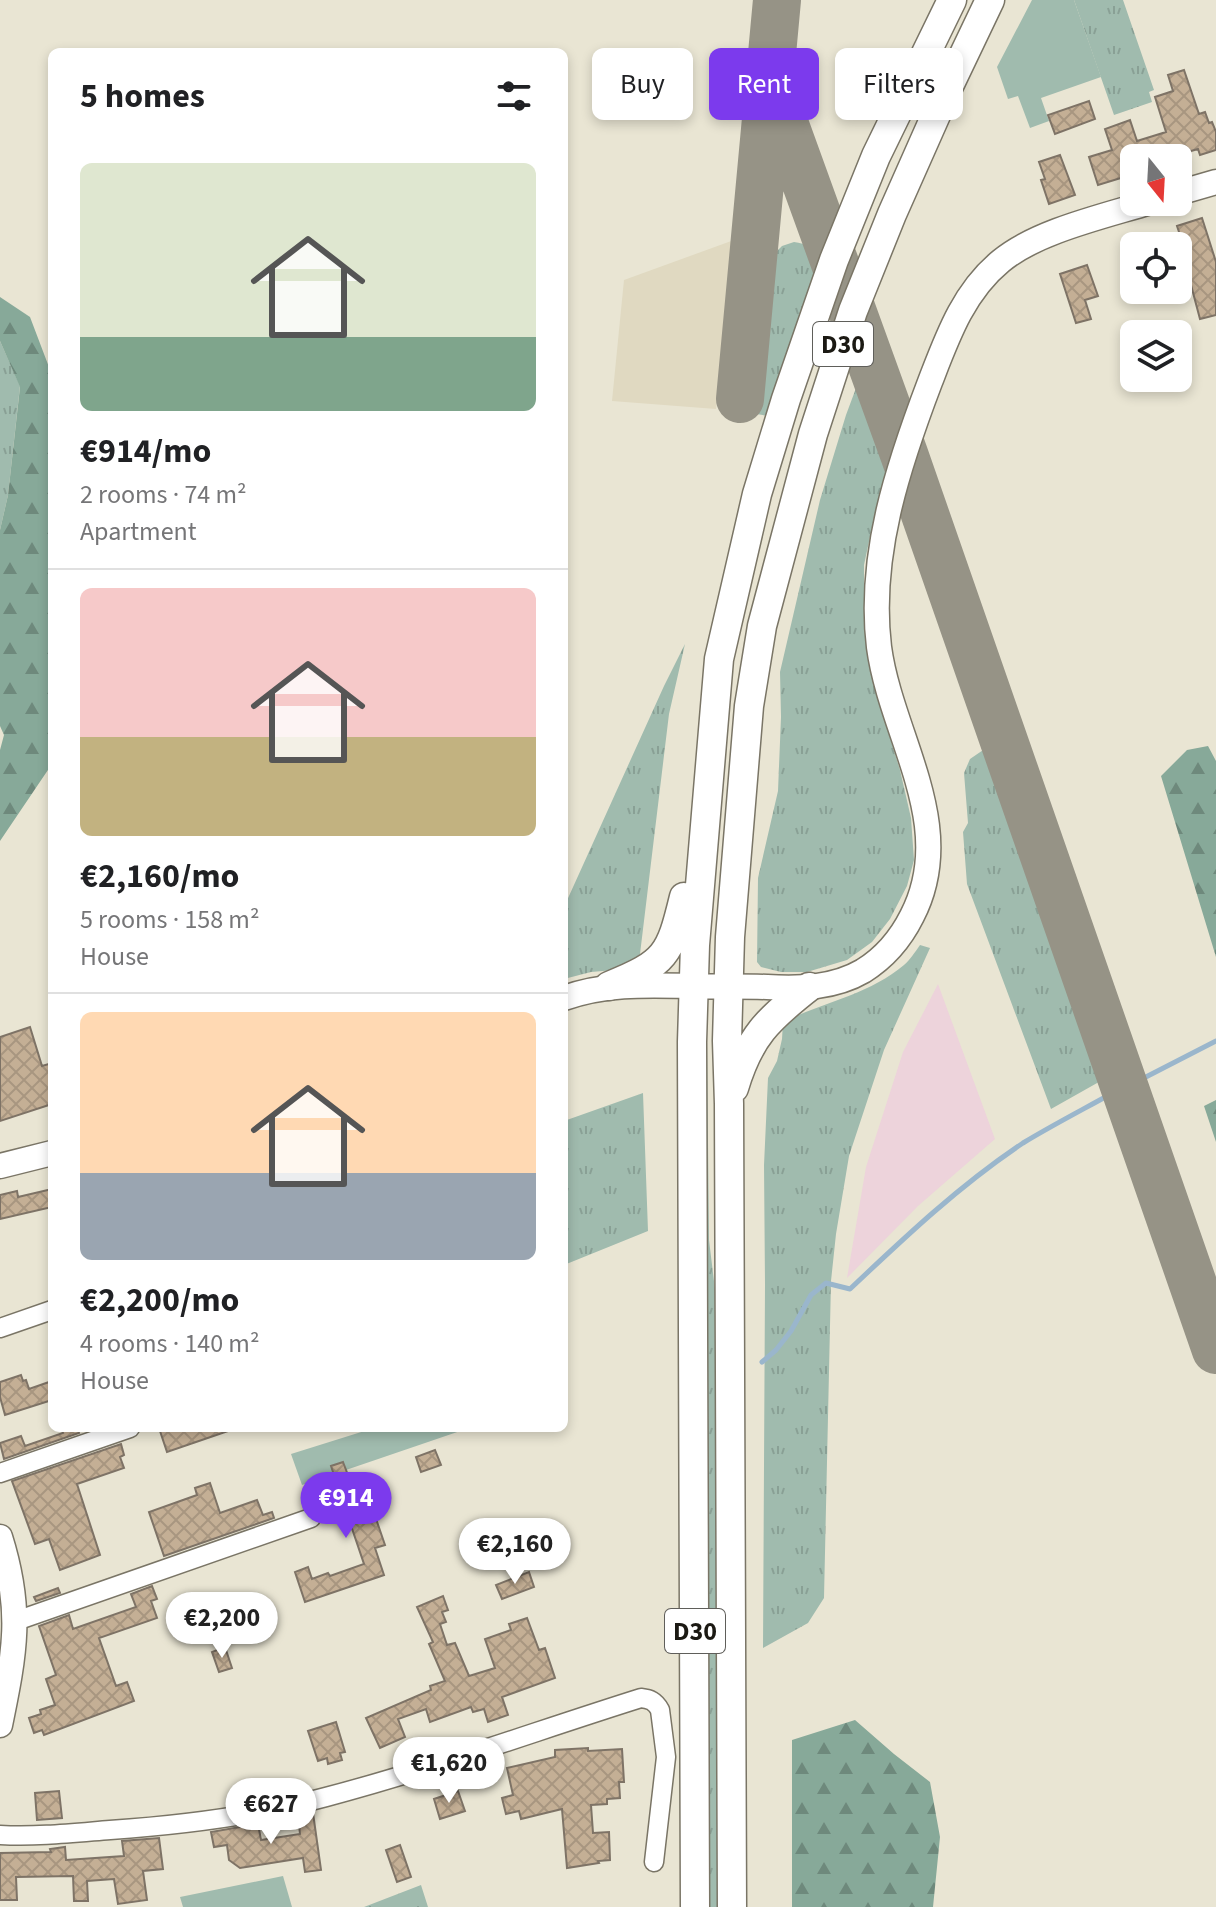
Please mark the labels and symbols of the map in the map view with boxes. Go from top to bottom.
north arrow [1120,144,1192,216]
road number: D30 [813,322,873,366]
pin: €914 [299,1472,393,1540]
pin: €2,160 [450,1518,580,1586]
pin: €2,200 [157,1592,287,1660]
road number: D30 [665,1609,725,1653]
pin: €1,620 [384,1737,514,1805]
pin: €627 [224,1778,318,1846]

